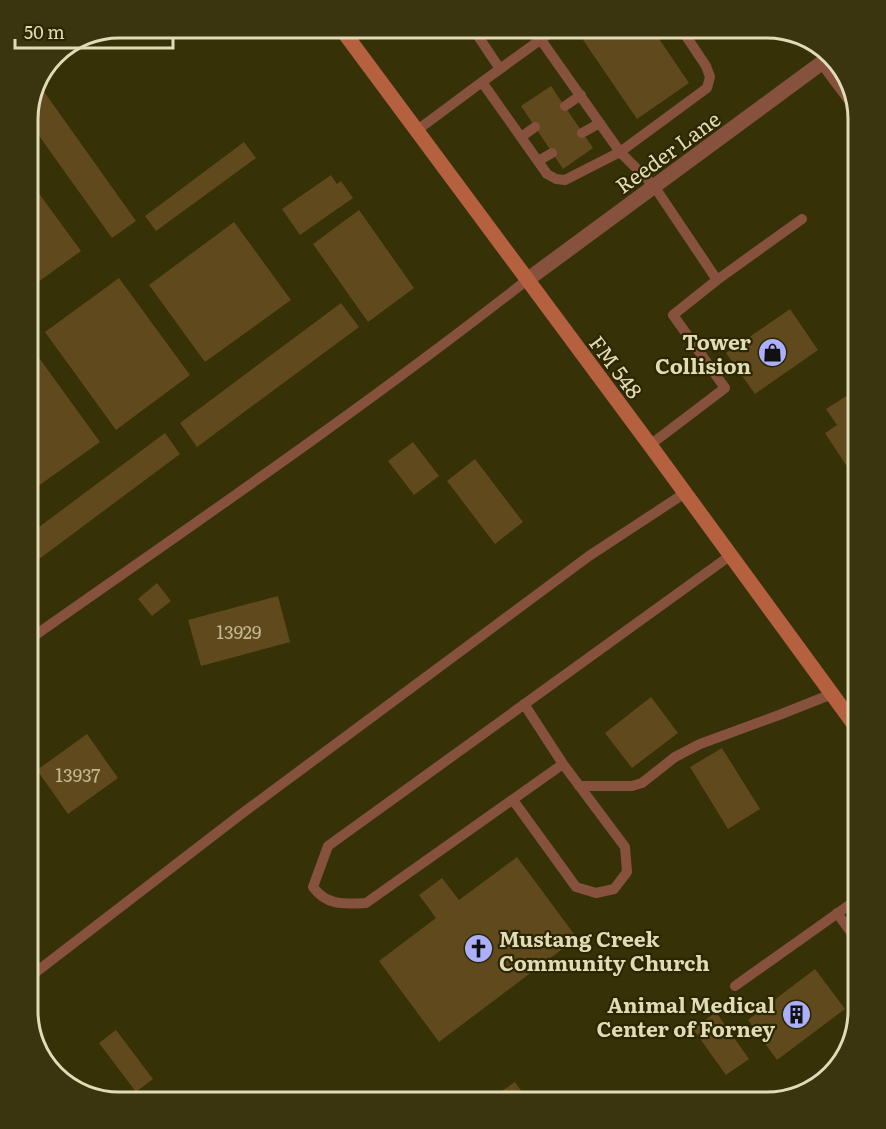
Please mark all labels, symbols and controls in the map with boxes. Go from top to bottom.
scale bar [15,12,172,50]
text: 50 m [24,18,65,45]
street label: Reeder Lane [608,102,726,200]
place label: Tower Collision [655,325,752,380]
street label: FM 548 [583,328,651,404]
shop icon: Tower Collision [756,336,788,368]
house number: 13929 [217,618,261,645]
house number: 13937 [56,761,100,788]
place label: Mustang Creek Community Church [499,922,710,977]
church icon: Mustang Creek Community Church [462,933,494,965]
place label: Animal Medical Center of Forney [597,988,775,1043]
building icon: Animal Medical Center of Forney [780,999,812,1031]

